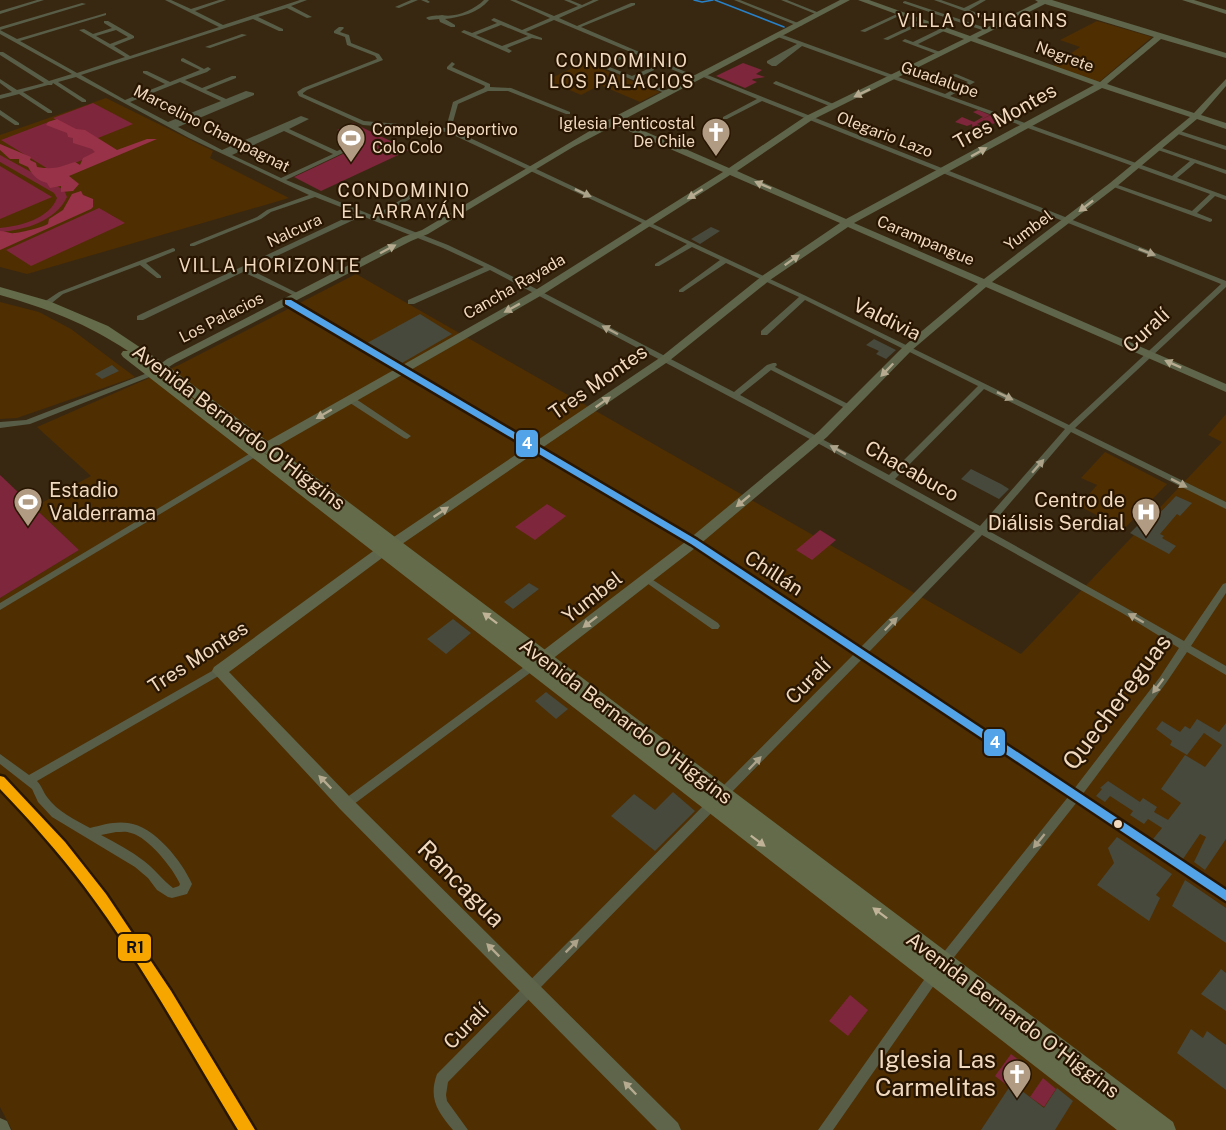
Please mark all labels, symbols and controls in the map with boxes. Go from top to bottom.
district label: VILLA O'HIGGINS [897,10,1069,31]
street label: Negrete [1033,37,1097,76]
district label: CONDOMINIO LOS PALACIOS [549,50,695,92]
street label: Guadalupe [899,57,981,102]
street label: Tres Montes [949,78,1061,154]
street label: Marcelino Champagnat [130,81,293,176]
one-way arrow [853,88,870,97]
street label: Olegario Lazo [834,107,935,161]
place label: Iglesia Penticostal De Chile [559,114,695,151]
church icon: Iglesia Penticostal De Chile [700,116,732,158]
place label: Complejo Deportivo Colo Colo [372,120,518,157]
sports icon: Complejo Deportivo Colo Colo [335,122,367,164]
one-way arrow [971,147,988,157]
district label: CONDOMINIO EL ARRAYÁN [338,180,470,222]
one-way arrow [754,180,772,189]
one-way arrow [687,188,703,199]
one-way arrow [574,189,591,198]
one-way arrow [1078,200,1094,212]
street label: Yumbel [1000,206,1056,255]
street label: Nalcura [264,210,325,251]
street label: Carampangue [874,211,977,270]
one-way arrow [379,244,396,254]
one-way arrow [1138,248,1156,258]
street label: Cancha Rayada [460,250,569,323]
one-way arrow [784,254,800,266]
district label: VILLA HORIZONTE [179,255,361,276]
street label: Los Palacios [176,288,267,347]
street label: Valdivia [849,292,925,346]
street label: Curalí [1118,302,1175,357]
one-way arrow [503,303,520,313]
one-way arrow [601,325,618,335]
street label: Avenida Bernardo O'Higgins [128,339,350,515]
street label: Tres Montes [544,339,652,425]
one-way arrow [1164,360,1181,369]
one-way arrow [880,362,894,376]
one-way arrow [996,391,1013,400]
one-way arrow [594,396,610,408]
one-way arrow [315,409,332,419]
line badge: 4 [515,429,539,458]
text: 4 [522,434,533,453]
street label: Chacabuco [861,435,963,507]
one-way arrow [829,445,846,455]
one-way arrow [1031,459,1044,474]
place label: Estadio Valderrama [49,478,156,525]
one-way arrow [1171,478,1188,488]
sports icon: Estadio Valderrama [12,486,44,528]
place label: Centro de Diálisis Serdial [988,488,1125,535]
one-way arrow [736,494,751,507]
hospital icon: Centro de Diálisis Serdial [1130,496,1162,538]
one-way arrow [433,506,450,517]
street label: Chillán [740,545,808,601]
street label: Yumbel [557,566,627,628]
one-way arrow [483,612,499,624]
one-way arrow [1127,613,1144,623]
street label: Tres Montes [144,616,252,698]
one-way arrow [583,616,598,628]
one-way arrow [883,617,897,631]
street label: Quechereguas [1056,628,1176,775]
street label: Avenida Bernardo O'Higgins [515,633,737,809]
street label: Curalí [780,652,836,709]
one-way arrow [1152,678,1164,694]
line badge: 4 [983,728,1006,757]
text: 4 [990,733,1001,752]
one-way arrow [747,757,761,771]
one-way arrow [318,775,332,790]
unlabelled marker [1112,818,1124,830]
one-way arrow [1033,833,1046,849]
street label: Rancagua [413,834,511,932]
one-way arrow [751,835,766,847]
one-way arrow [872,907,888,920]
street label: Avenida Bernardo O'Higgins [902,927,1124,1103]
line badge: R1 [117,933,152,962]
text: R1 [126,938,144,957]
one-way arrow [565,939,580,953]
one-way arrow [486,943,500,957]
street label: Curalí [438,997,494,1054]
place label: Iglesia Las Carmelitas [875,1045,996,1101]
church icon: Iglesia Las Carmelitas [1001,1058,1033,1100]
one-way arrow [623,1081,637,1096]

